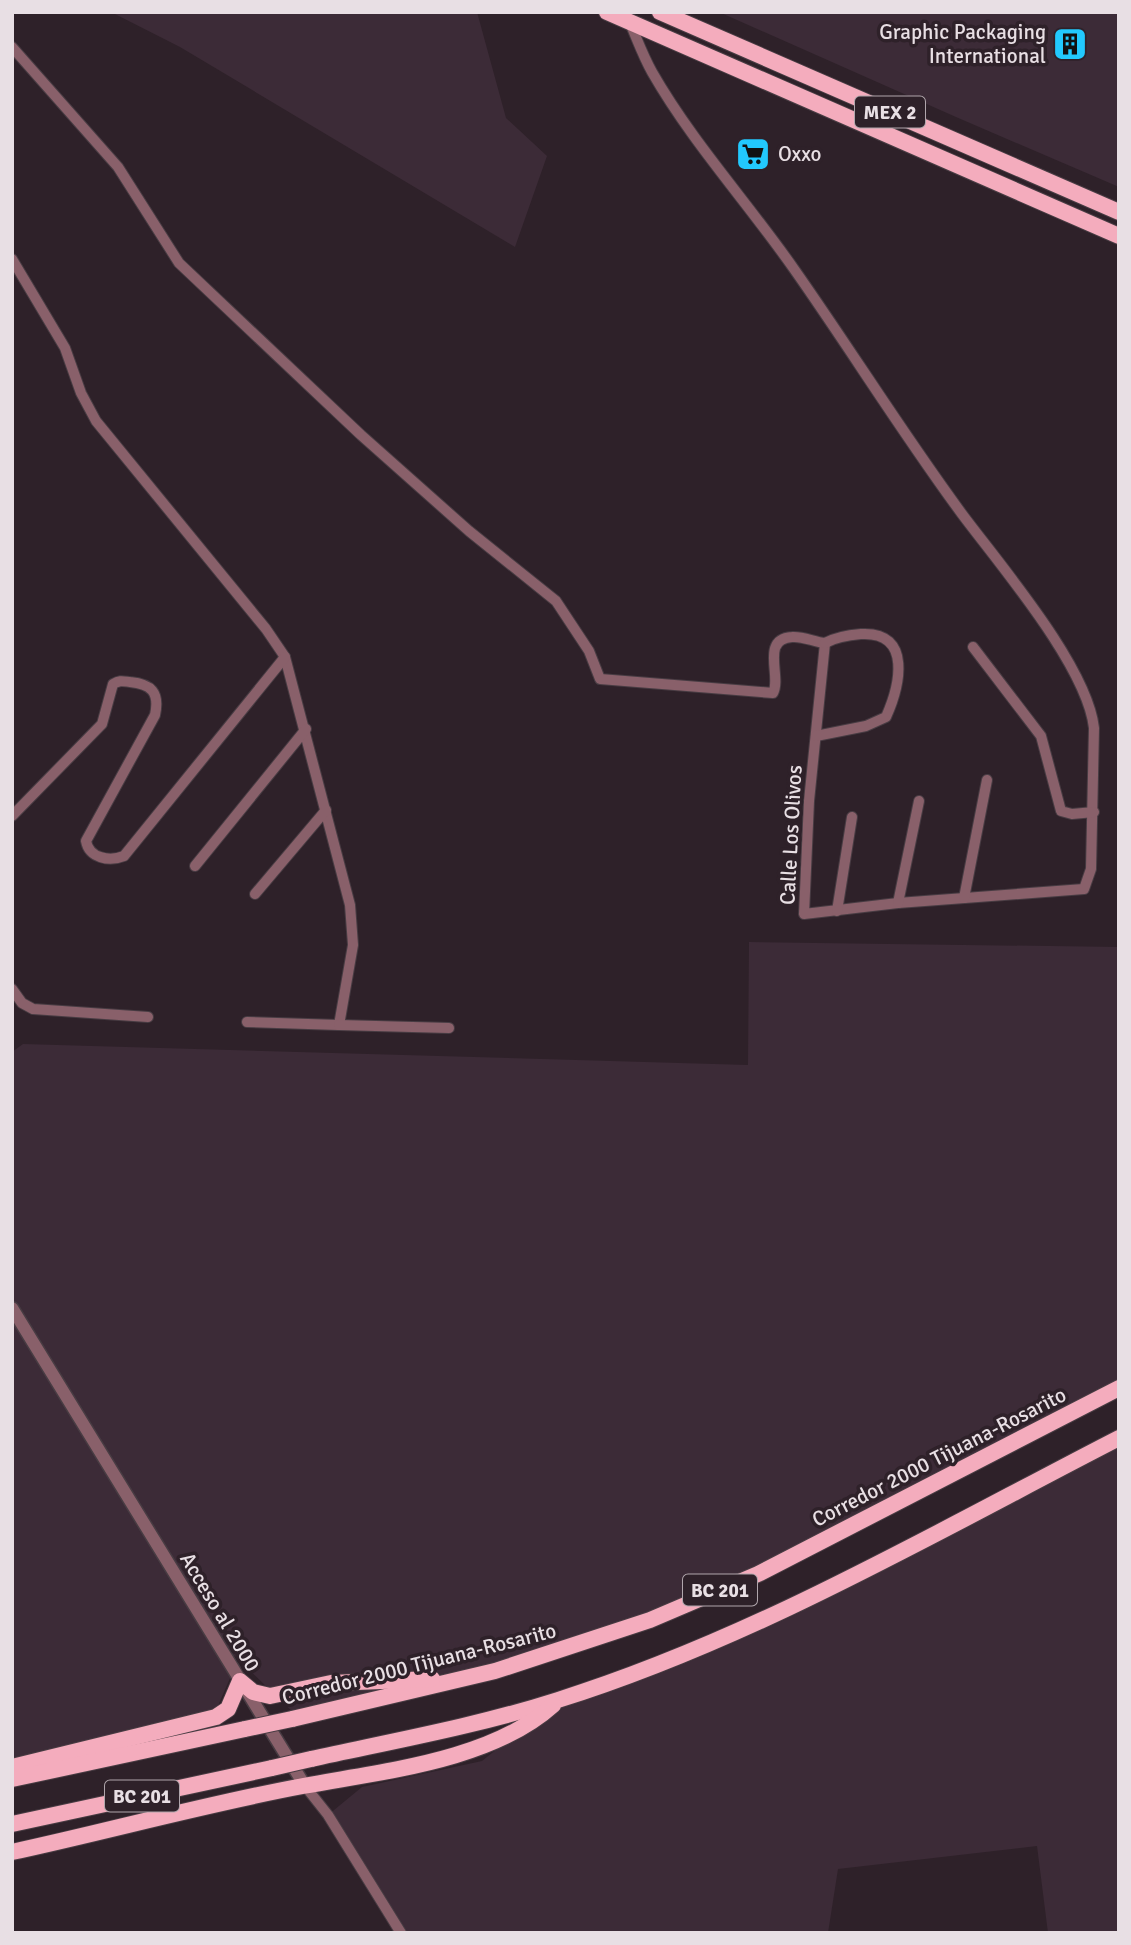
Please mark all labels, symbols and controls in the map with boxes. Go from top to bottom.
place label: Graphic Packaging International [879,19,1046,69]
building icon: Graphic Packaging International [1051,25,1089,63]
road number: MEX 2 [855,96,925,128]
supermarket icon: Oxxo [734,135,772,173]
place label: Oxxo [778,141,821,167]
street label: Calle Los Olivos [774,764,808,906]
street label: Corredor 2000 Tijuana-Rosarito [808,1381,1070,1533]
street label: Acceso al 2000 [174,1548,266,1676]
road number: BC 201 [683,1574,757,1606]
street label: Corredor 2000 Tijuana-Rosarito [279,1617,559,1711]
road number: BC 201 [105,1780,179,1812]

